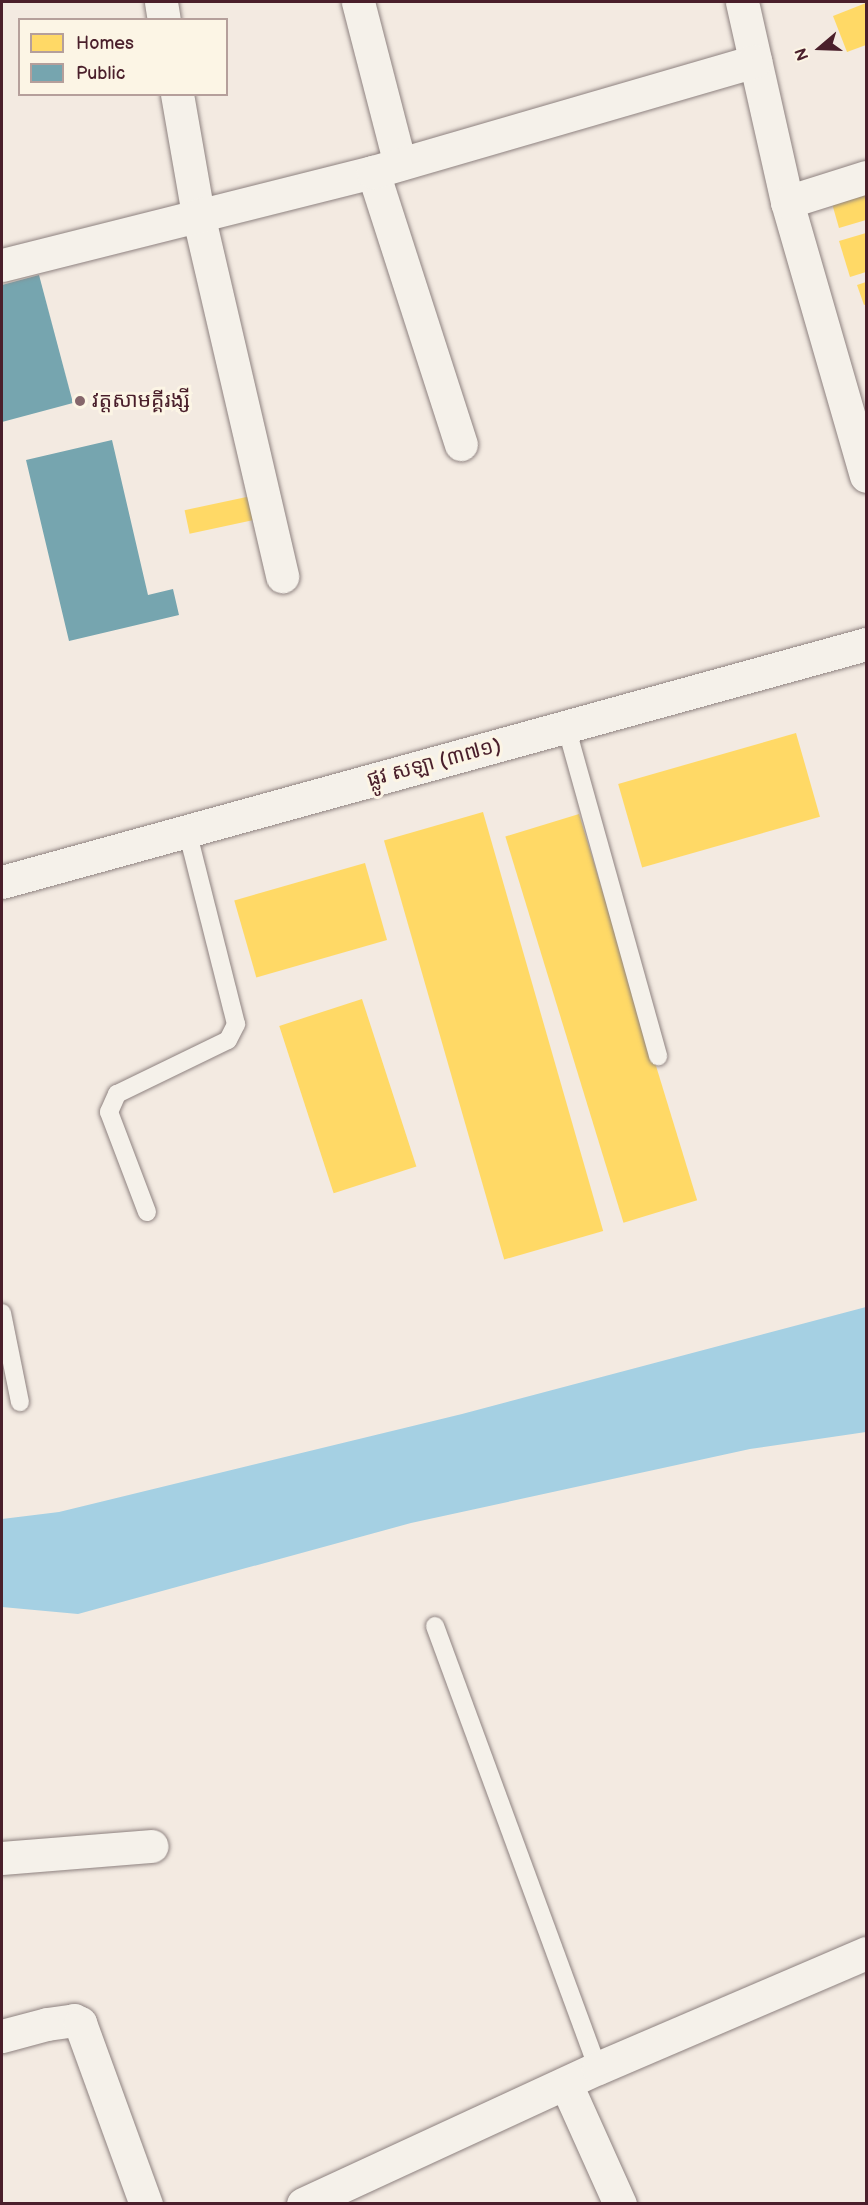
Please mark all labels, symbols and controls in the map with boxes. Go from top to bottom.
legend [18,18,228,96]
north arrow [790,18,850,78]
text: Homes [76,33,134,54]
text: N [792,45,813,63]
text: Public [76,63,125,84]
place label: វត្តសាមគ្គីរង្សី [92,388,190,414]
marker: វត្តសាមគ្គីរង្សី [73,394,87,408]
street label: ផ្លូវ សឡា (៣៧១) [364,733,504,793]

